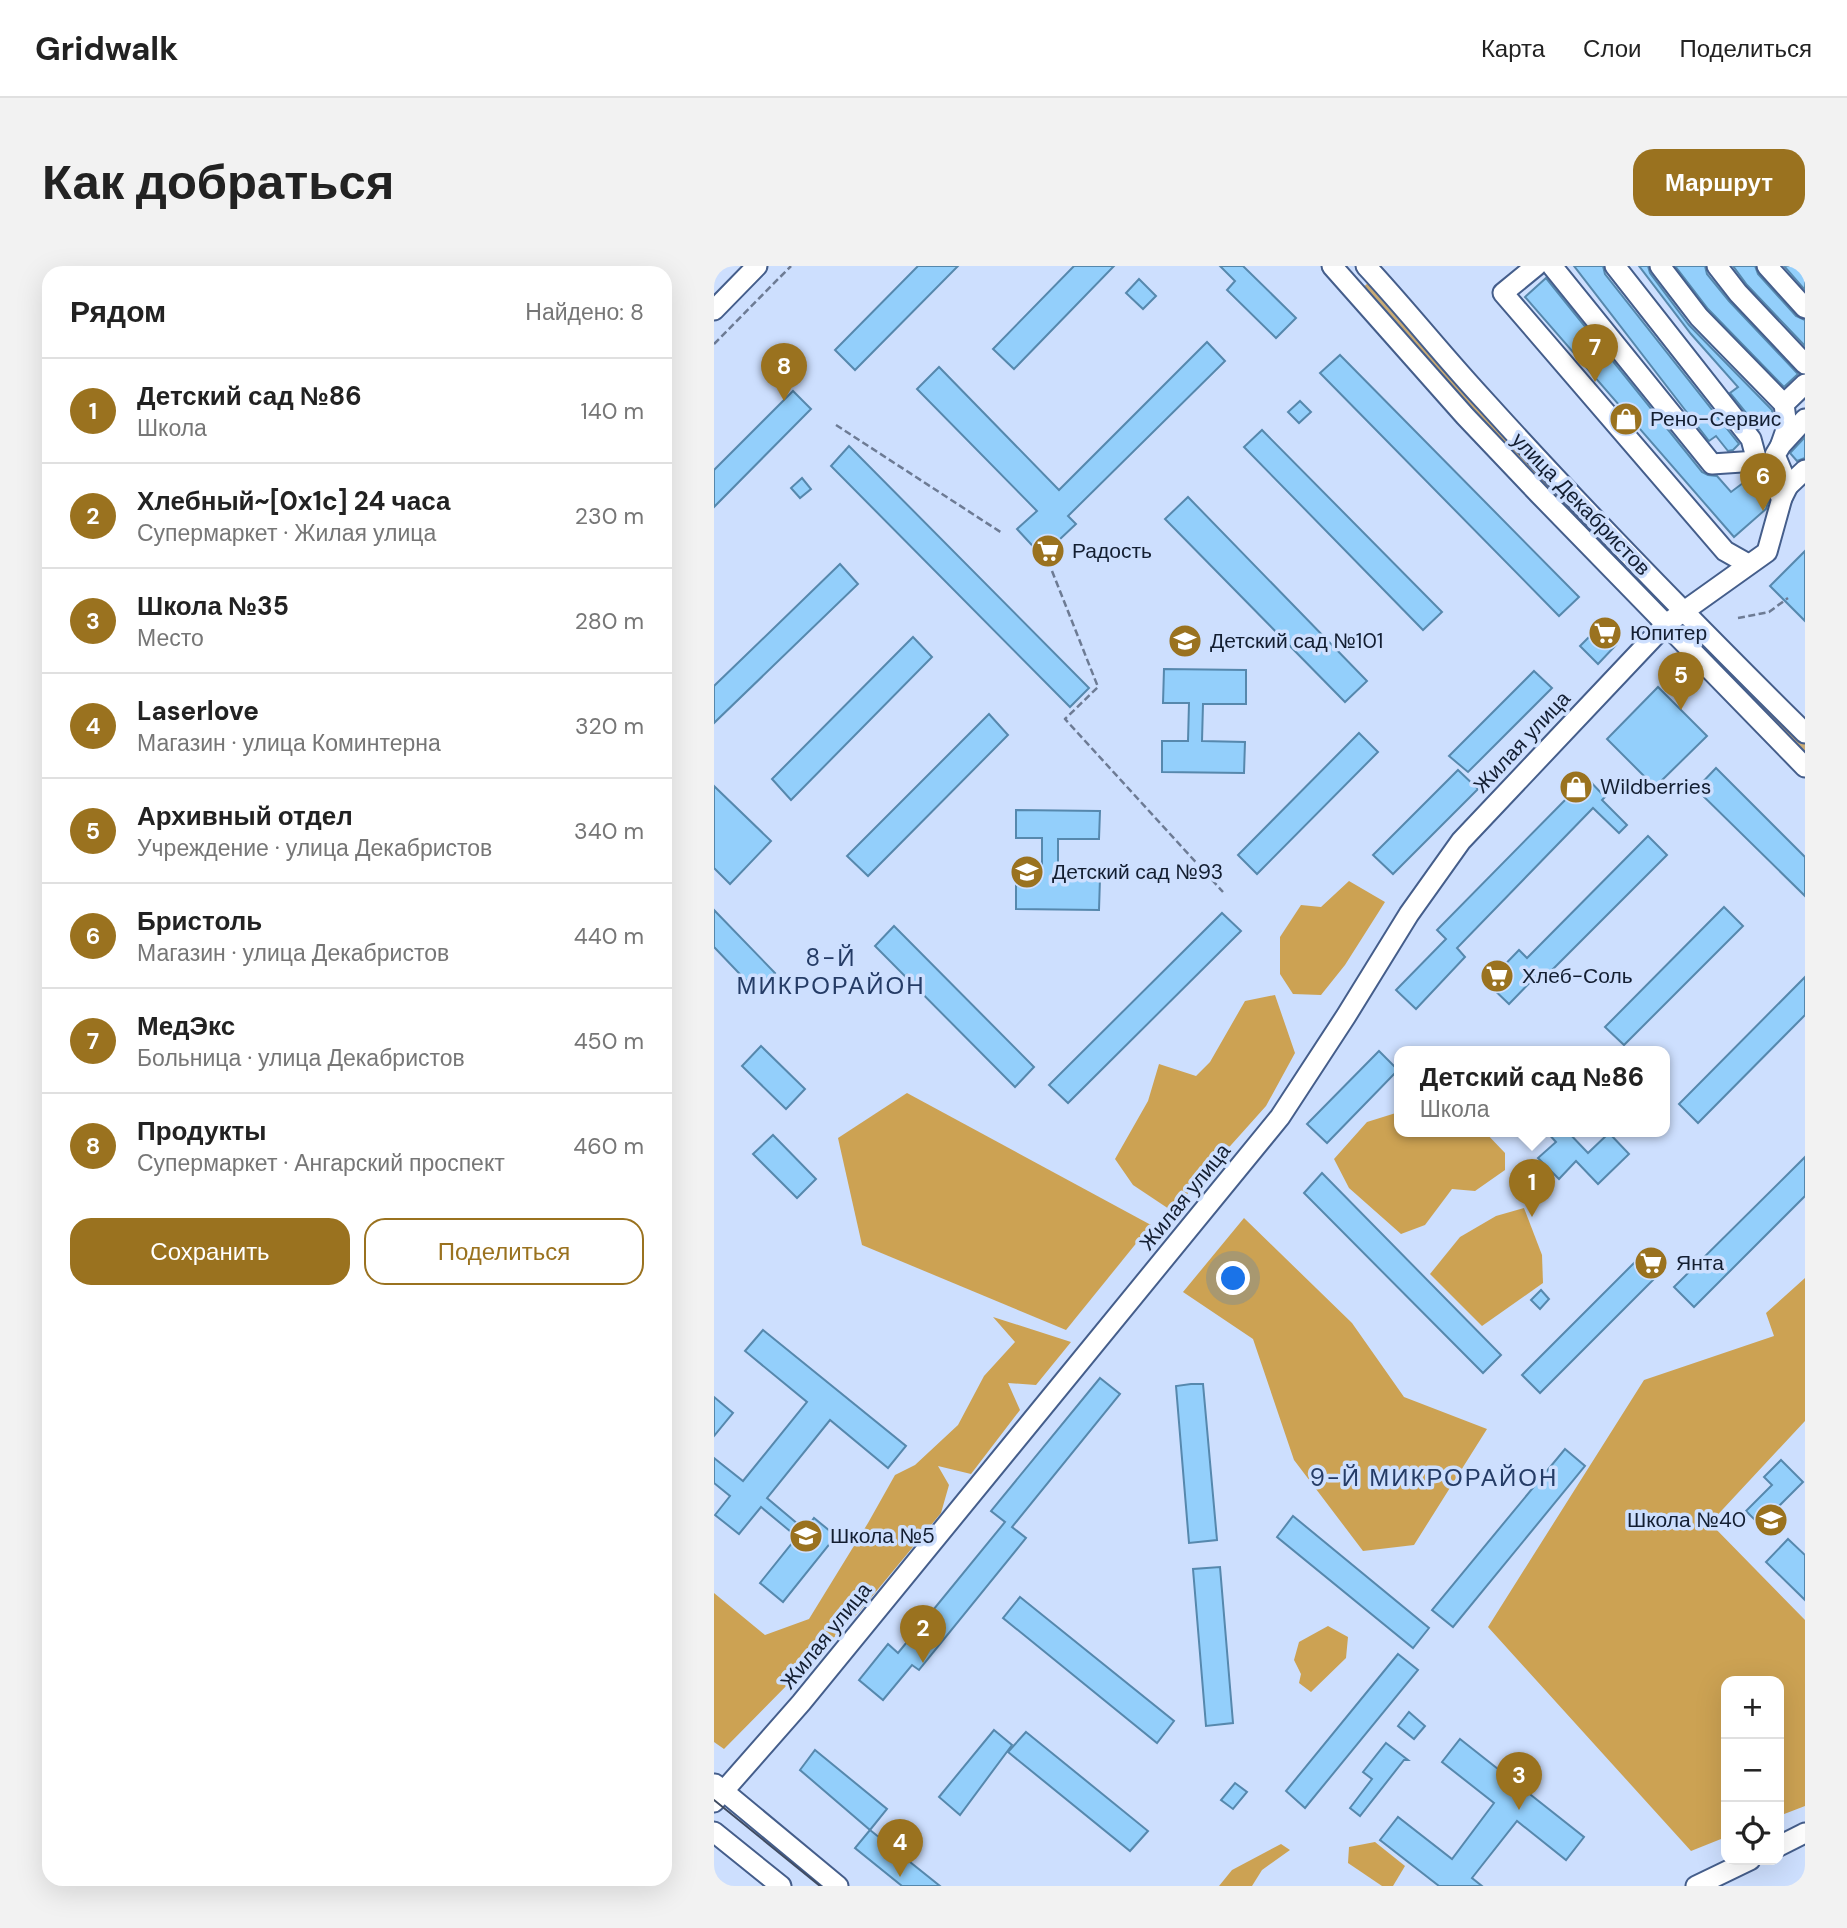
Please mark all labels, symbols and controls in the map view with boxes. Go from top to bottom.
text: Gridwalk [35,27,178,70]
text: Карта [1481,33,1545,64]
text: Слои [1583,33,1641,64]
text: Поделиться [1679,33,1812,64]
button: Маршрут [1633,149,1805,216]
text: Как добраться [42,150,394,214]
text: Рядом [70,292,166,331]
text: Найдено: 8 [525,297,644,327]
pin: 7 [1572,324,1618,382]
pin: 8 [761,343,807,401]
text: Детский сад №86 [137,379,362,413]
text: 1 [89,396,97,426]
text: 140 m [581,396,644,426]
shop icon: Рено-Сервис [1607,400,1645,438]
place label: Рено-Сервис [1650,405,1781,433]
text: Школа [137,413,207,443]
street label: улица Декабристов [1505,426,1657,582]
pin: 6 [1740,453,1786,511]
text: Хлебный~[0x1c] 24 часа [137,484,450,518]
text: 2 [86,501,100,531]
text: 230 m [575,501,644,531]
text: Супермаркет · Жилая улица [137,518,436,548]
supermarket icon: Радость [1029,532,1067,570]
place label: Радость [1072,537,1152,565]
text: Школа №35 [137,589,289,623]
text: 3 [86,606,100,636]
text: 280 m [575,606,644,636]
supermarket icon: Юпитер [1586,614,1624,652]
place label: Юпитер [1630,619,1707,647]
school or university icon: Детский сад №101 [1166,622,1204,660]
text: Место [137,623,204,653]
place label: Детский сад №101 [1210,627,1383,655]
pin: 5 [1658,652,1704,710]
street label: Жилая улица [1468,685,1577,799]
text: Laserlove [137,694,259,728]
text: 4 [86,711,100,741]
text: 320 m [575,711,644,741]
text: Магазин · улица Коминтерна [137,728,441,758]
shop icon: Wildberries [1557,768,1595,806]
place label: Wildberries [1600,773,1711,801]
text: Архивный отдел [137,799,353,833]
text: 5 [86,816,100,846]
text: 340 m [574,816,644,846]
text: Учреждение · улица Декабристов [137,833,492,863]
school or university icon: Детский сад №93 [1008,853,1046,891]
place label: Детский сад №93 [1052,858,1223,886]
text: Бристоль [137,904,262,938]
text: 6 [86,921,100,951]
text: 440 m [574,921,644,951]
text: Магазин · улица Декабристов [137,938,449,968]
district label: 8-Й МИКРОРАЙОН [736,942,926,1001]
supermarket icon: Хлеб-Соль [1478,957,1516,995]
place label: Хлеб-Соль [1522,962,1633,990]
text: МедЭкс [137,1009,235,1043]
text: 7 [87,1026,99,1056]
text: 450 m [574,1026,644,1056]
text: Больница · улица Декабристов [137,1043,465,1073]
popup [1394,1046,1670,1137]
text: Детский сад №86 [1420,1060,1644,1094]
text: Школа [1420,1094,1490,1124]
text: Продукты [137,1114,266,1148]
text: 8 [86,1131,100,1161]
text: 460 m [573,1131,644,1161]
street label: Жилая улица [1133,1138,1237,1256]
text: Супермаркет · Ангарский проспект [137,1148,505,1178]
pin: 1 [1509,1159,1555,1217]
button: Сохранить [70,1218,350,1285]
button: Поделиться [364,1218,644,1285]
supermarket icon: Янта [1632,1244,1670,1282]
place label: Янта [1676,1249,1724,1277]
your location [1216,1261,1250,1295]
district label: 9-Й МИКРОРАЙОН [1310,1462,1558,1493]
school or university icon: Школа №40 [1752,1501,1790,1539]
place label: Школа №40 [1627,1506,1746,1534]
school or university icon: Школа №5 [787,1517,825,1555]
place label: Школа №5 [830,1522,935,1550]
street label: Жилая улица [774,1577,878,1695]
pin: 2 [900,1605,946,1663]
map controls [1721,1676,1784,1865]
button: + [1721,1676,1784,1739]
button: − [1721,1739,1784,1802]
pin: 3 [1496,1752,1542,1810]
button: locate [1721,1802,1784,1865]
pin: 4 [877,1819,923,1877]

